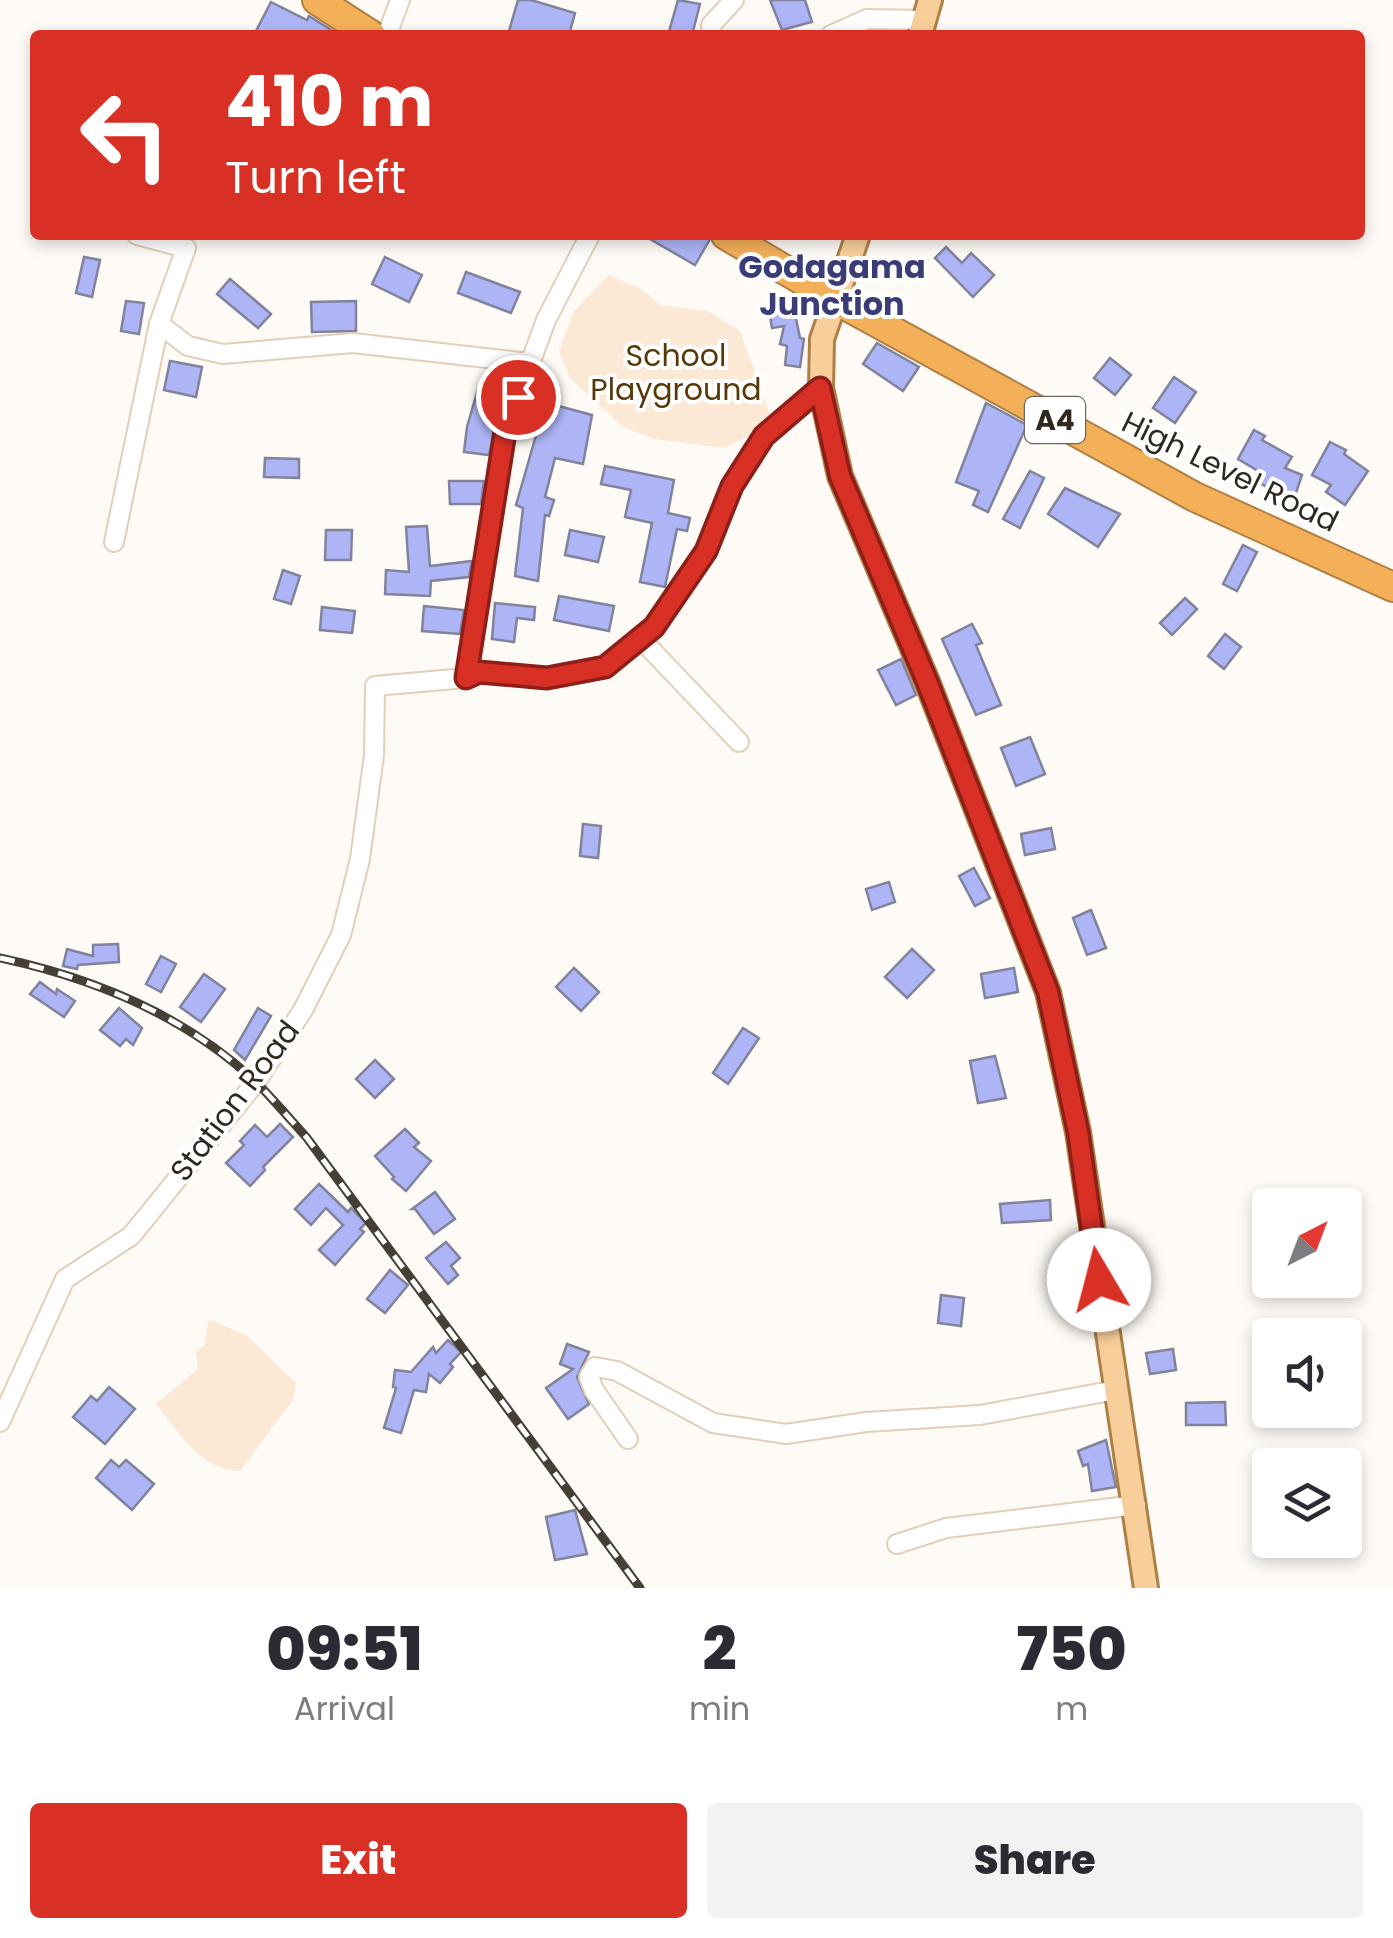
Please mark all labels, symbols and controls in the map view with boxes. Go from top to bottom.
text: 410 m [225,52,433,151]
icon: left [60,70,190,200]
text: Turn left [225,146,406,209]
district label: Godagama Junction [738,244,926,326]
park label: School Playground [590,334,762,411]
pin [476,355,561,440]
icon: arrive [491,370,546,425]
road number: A4 [1025,397,1085,443]
street label: High Level Road [1115,400,1346,543]
street label: Station Road [160,1011,309,1190]
north arrow [1252,1188,1362,1298]
map controls [1252,1188,1362,1558]
position arrow [1047,1228,1151,1332]
button: sound [1252,1318,1362,1428]
button: layers [1252,1448,1362,1558]
text: 09:51 [266,1607,423,1691]
text: 2 [703,1607,737,1691]
text: 750 [1017,1607,1127,1691]
text: Arrival [294,1686,395,1731]
text: min [689,1686,750,1731]
text: m [1055,1686,1088,1731]
button: Exit [30,1803,687,1918]
button: Share [707,1803,1363,1918]

